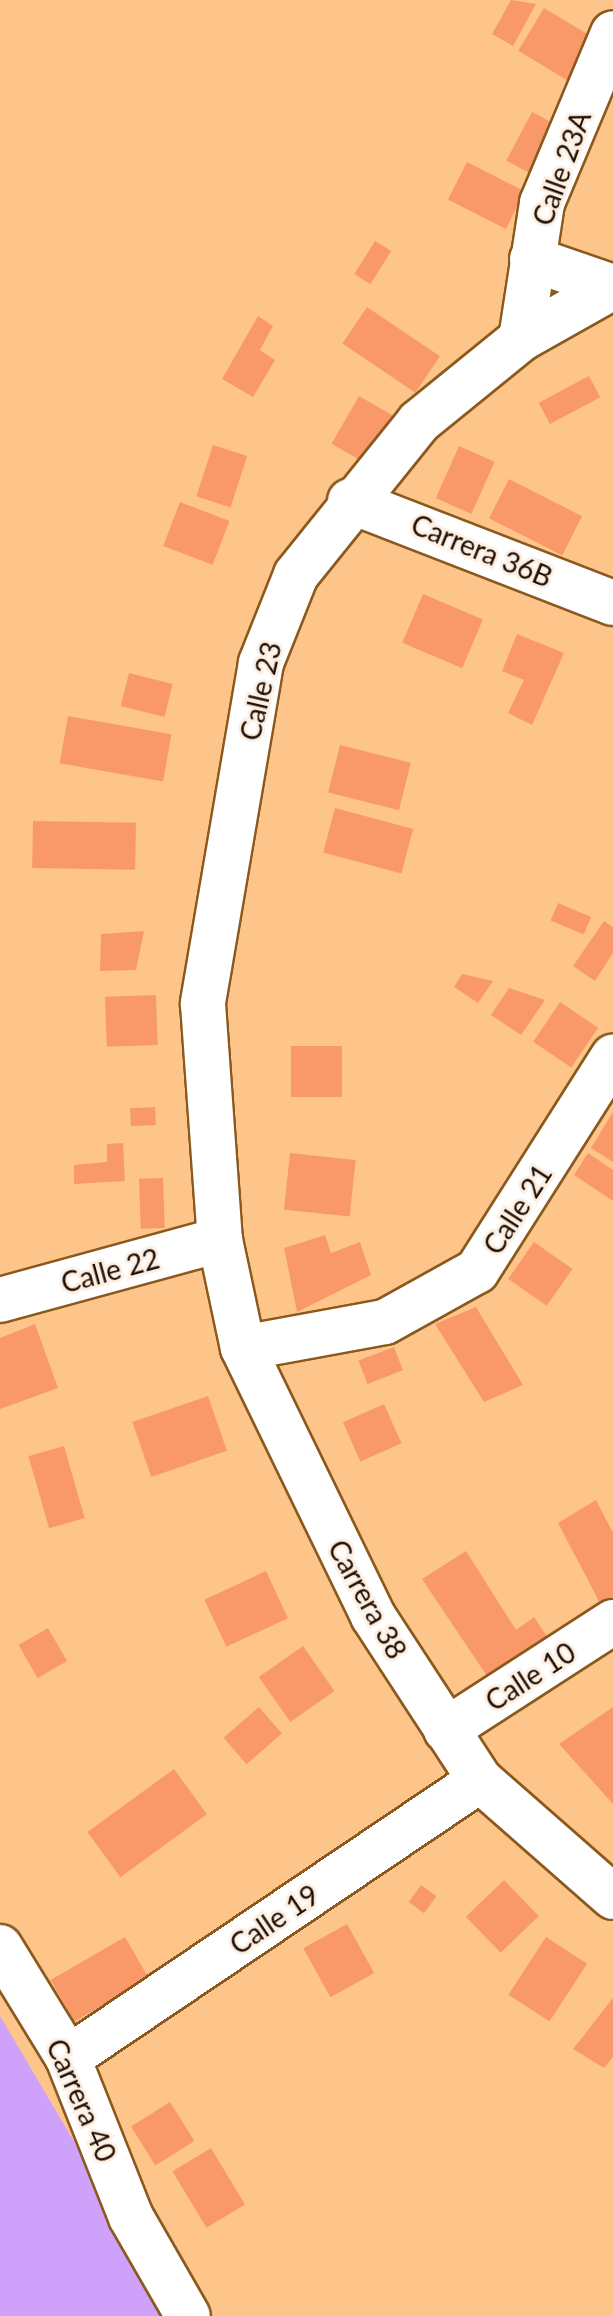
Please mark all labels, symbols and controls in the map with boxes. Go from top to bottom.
street label: Calle 23A [525,106,597,230]
street label: Carrera 36B [407,507,557,593]
street label: Calle 23 [232,638,288,744]
street label: Calle 21 [476,1158,558,1260]
street label: Calle 22 [57,1241,163,1299]
street label: Carrera 38 [322,1534,414,1664]
street label: Calle 10 [479,1635,581,1717]
street label: Calle 19 [223,1877,325,1961]
street label: Carrera 40 [40,2033,124,2167]

